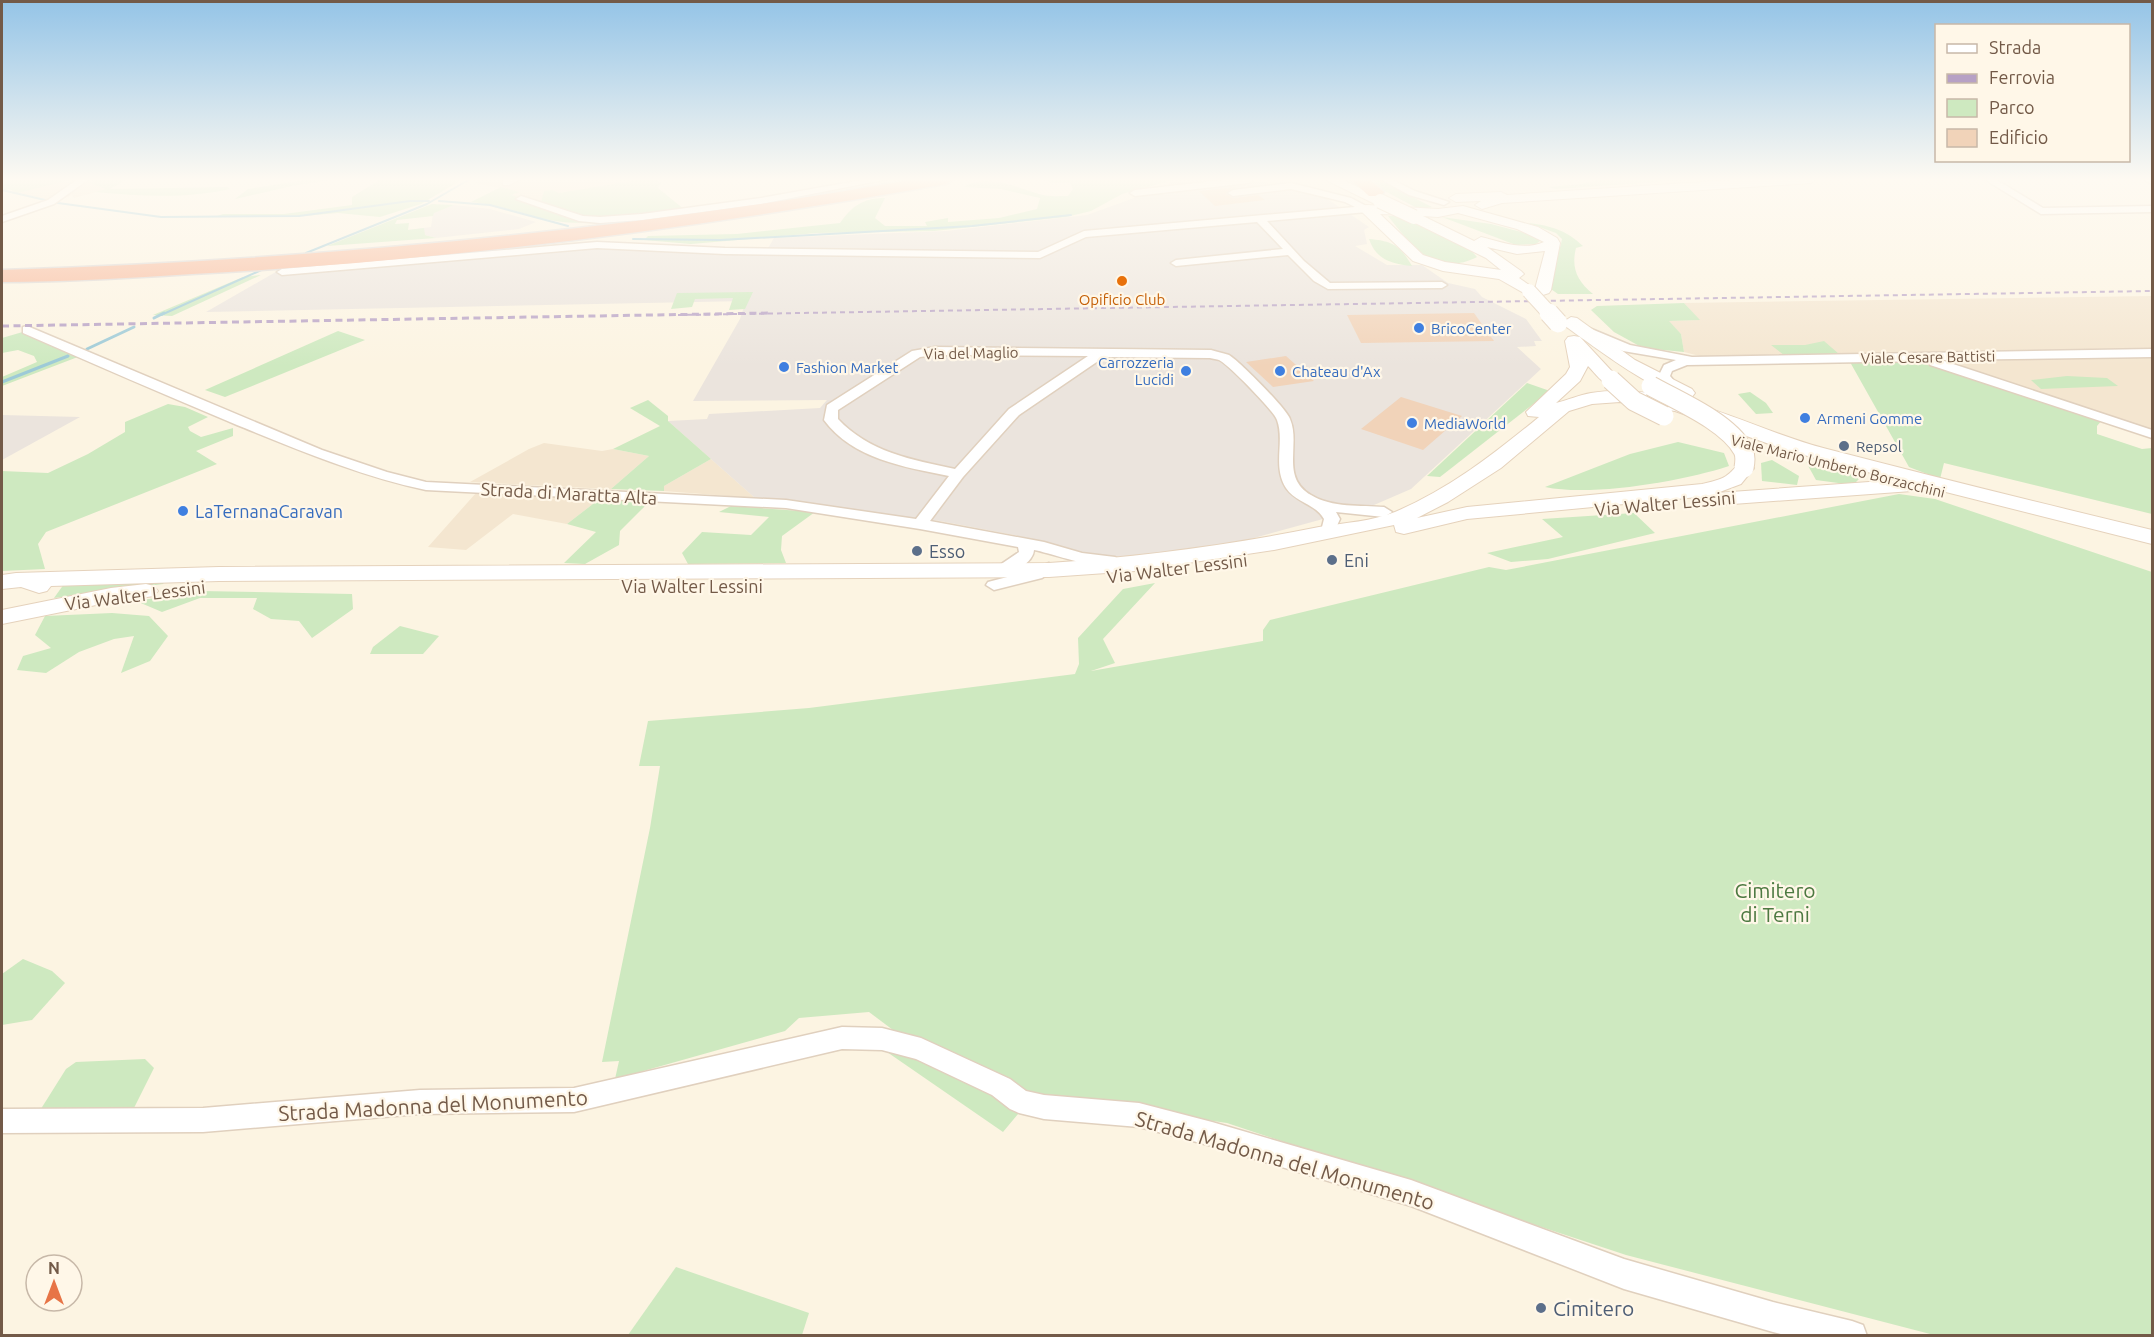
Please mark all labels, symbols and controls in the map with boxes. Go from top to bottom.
legend [1935,24,2130,162]
text: Strada [1989,37,2041,57]
text: Ferrovia [1989,67,2055,87]
text: Parco [1989,97,2035,117]
text: Edificio [1989,127,2048,147]
marker: Opificio Club [1115,274,1129,288]
place label: Opificio Club [1079,291,1165,308]
place label: BricoCenter [1431,320,1512,337]
marker: BricoCenter [1412,321,1426,335]
street label: Via del Maglio [923,344,1019,362]
street label: Viale Cesare Battisti [1860,347,1996,367]
place label: Carrozzeria Lucidi [1098,354,1174,388]
place label: Fashion Market [796,359,899,376]
marker: Fashion Market [777,360,791,374]
place label: Chateau d'Ax [1292,363,1381,380]
marker: Carrozzeria Lucidi [1179,364,1193,378]
marker: Chateau d'Ax [1273,364,1287,378]
place label: Armeni Gomme [1817,410,1922,427]
marker: Armeni Gomme [1798,411,1812,425]
place label: MediaWorld [1424,415,1506,432]
marker: MediaWorld [1405,416,1419,430]
street label: Viale Mario Umberto Borzacchini [1729,431,1947,501]
place label: Repsol [1856,438,1902,455]
marker: Repsol [1837,439,1851,453]
street label: Strada di Maratta Alta [480,478,658,508]
street label: Via Walter Lessini [1594,487,1736,519]
place label: LaTernanaCaravan [195,501,343,521]
marker: LaTernanaCaravan [176,504,190,518]
place label: Esso [929,541,965,561]
marker: Esso [910,544,924,558]
street label: Via Walter Lessini [1105,549,1249,587]
place label: Eni [1344,550,1369,570]
marker: Eni [1325,553,1339,567]
street label: Via Walter Lessini [63,576,207,614]
street label: Via Walter Lessini [621,576,763,596]
park label: Cimitero di Terni [1734,878,1816,926]
street label: Strada Madonna del Monumento [278,1085,588,1125]
street label: Strada Madonna del Monumento [1133,1106,1437,1214]
north arrow [24,1253,84,1313]
text: N [48,1259,60,1277]
place label: Cimitero [1553,1296,1634,1320]
marker: Cimitero [1534,1301,1548,1315]

